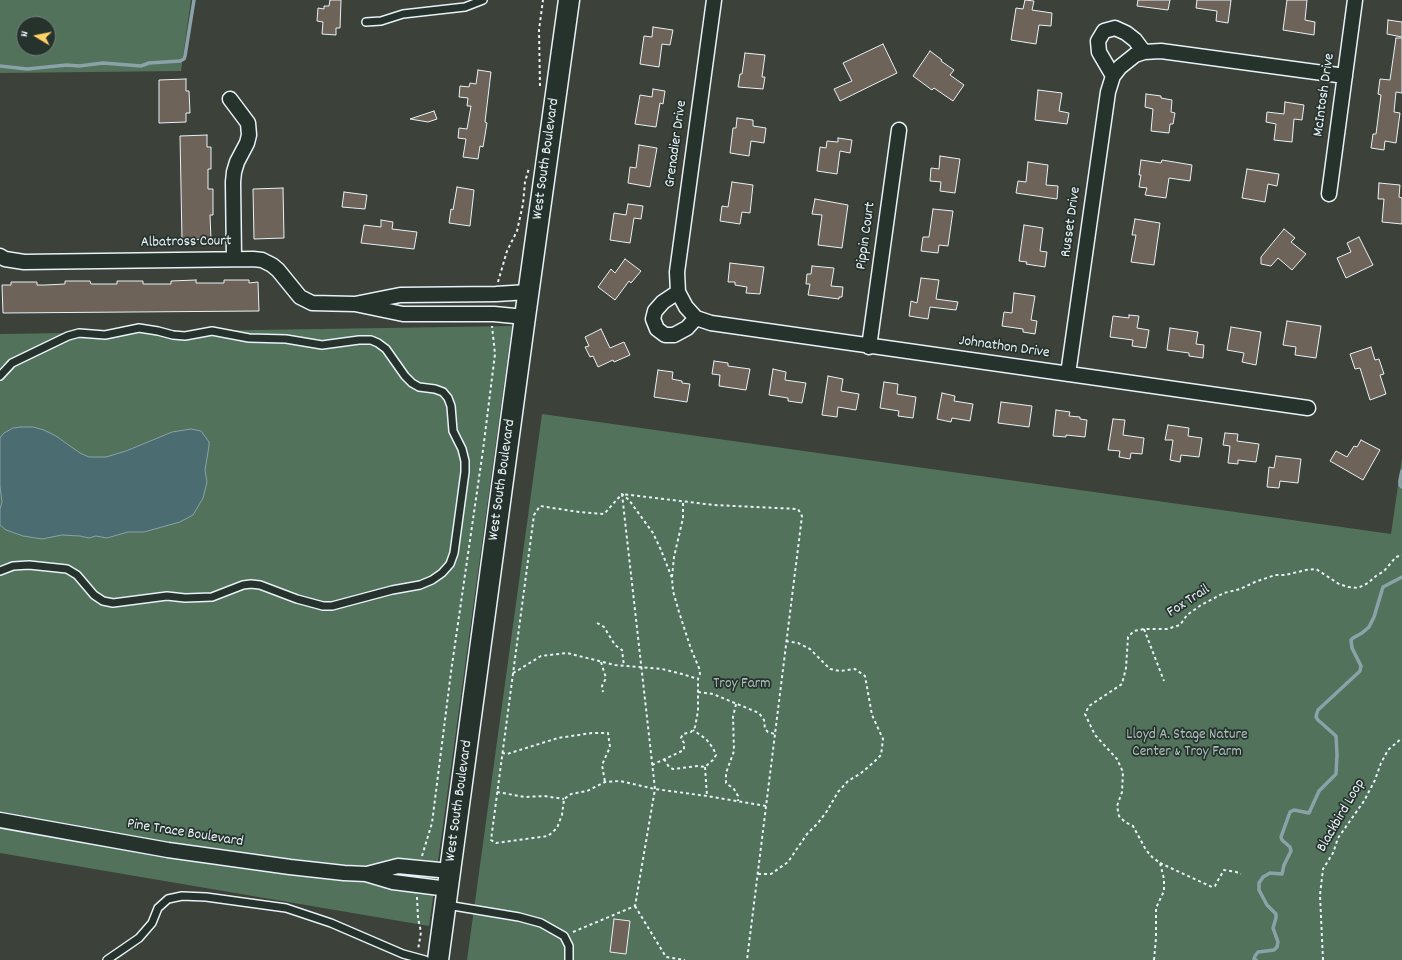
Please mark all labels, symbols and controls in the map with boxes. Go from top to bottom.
north arrow [16,16,56,56]
text: N [17,30,34,38]
street label: McIntosh Drive [1310,52,1340,138]
street label: West South Boulevard [530,97,564,221]
street label: Grenadier Drive [662,99,692,189]
street label: Russet Drive [1058,186,1086,258]
street label: Pippin Court [853,201,881,271]
street label: Albatross Court [140,233,232,253]
street label: Johnathon Drive [958,333,1050,363]
street label: West South Boulevard [486,418,520,542]
street label: Fox Trail [1164,582,1214,622]
park label: Troy Farm [713,676,771,694]
park label: Lloyd A. Stage Nature Center & Troy Farm [1126,727,1248,762]
street label: West South Boulevard [443,739,477,863]
street label: Blackbird Loop [1314,776,1370,856]
street label: Pine Trace Boulevard [126,816,244,852]

